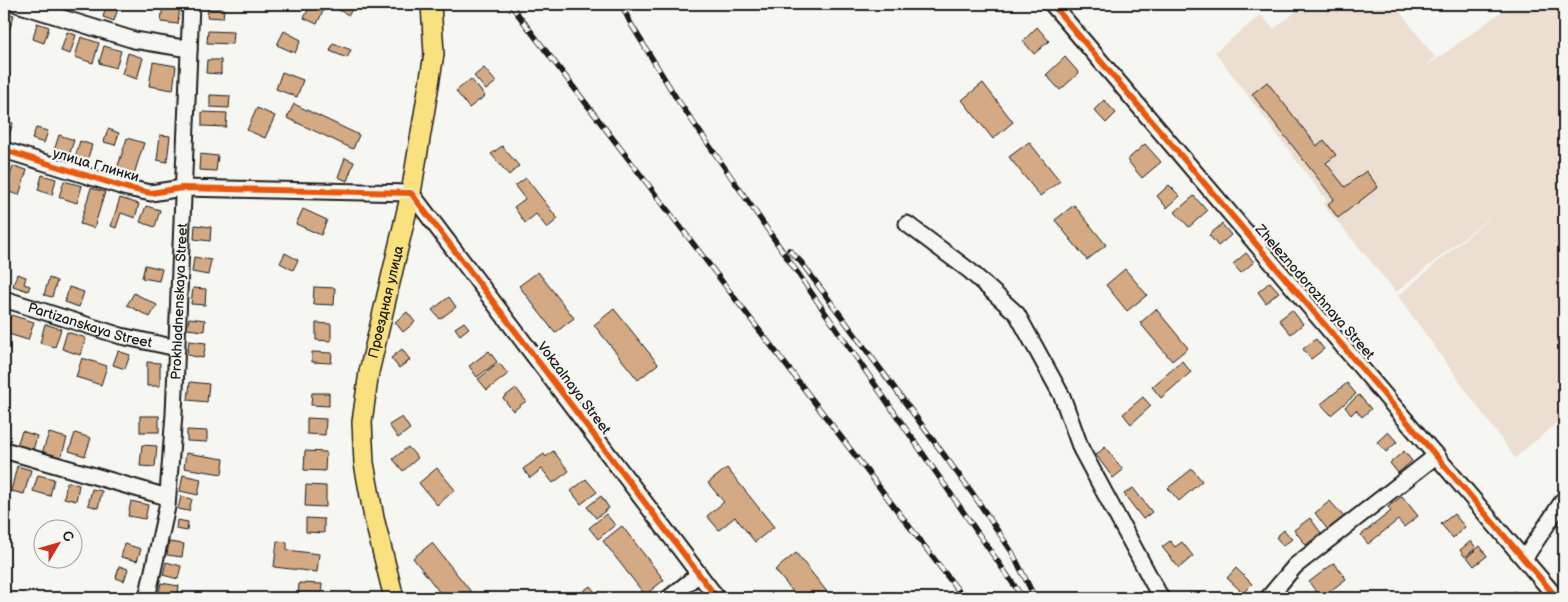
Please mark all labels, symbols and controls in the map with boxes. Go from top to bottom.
street label: улица Глинки [51,145,141,185]
street label: Zheleznodorozhnaya Street [1251,220,1379,363]
street label: Prokhladnenskaya Street [167,222,190,380]
street label: Проездная улица [364,243,407,360]
street label: Partizanskaya Street [26,299,154,351]
street label: Vokzalnaya Street [534,338,615,438]
north arrow [32,520,82,570]
text: С [58,527,78,546]

